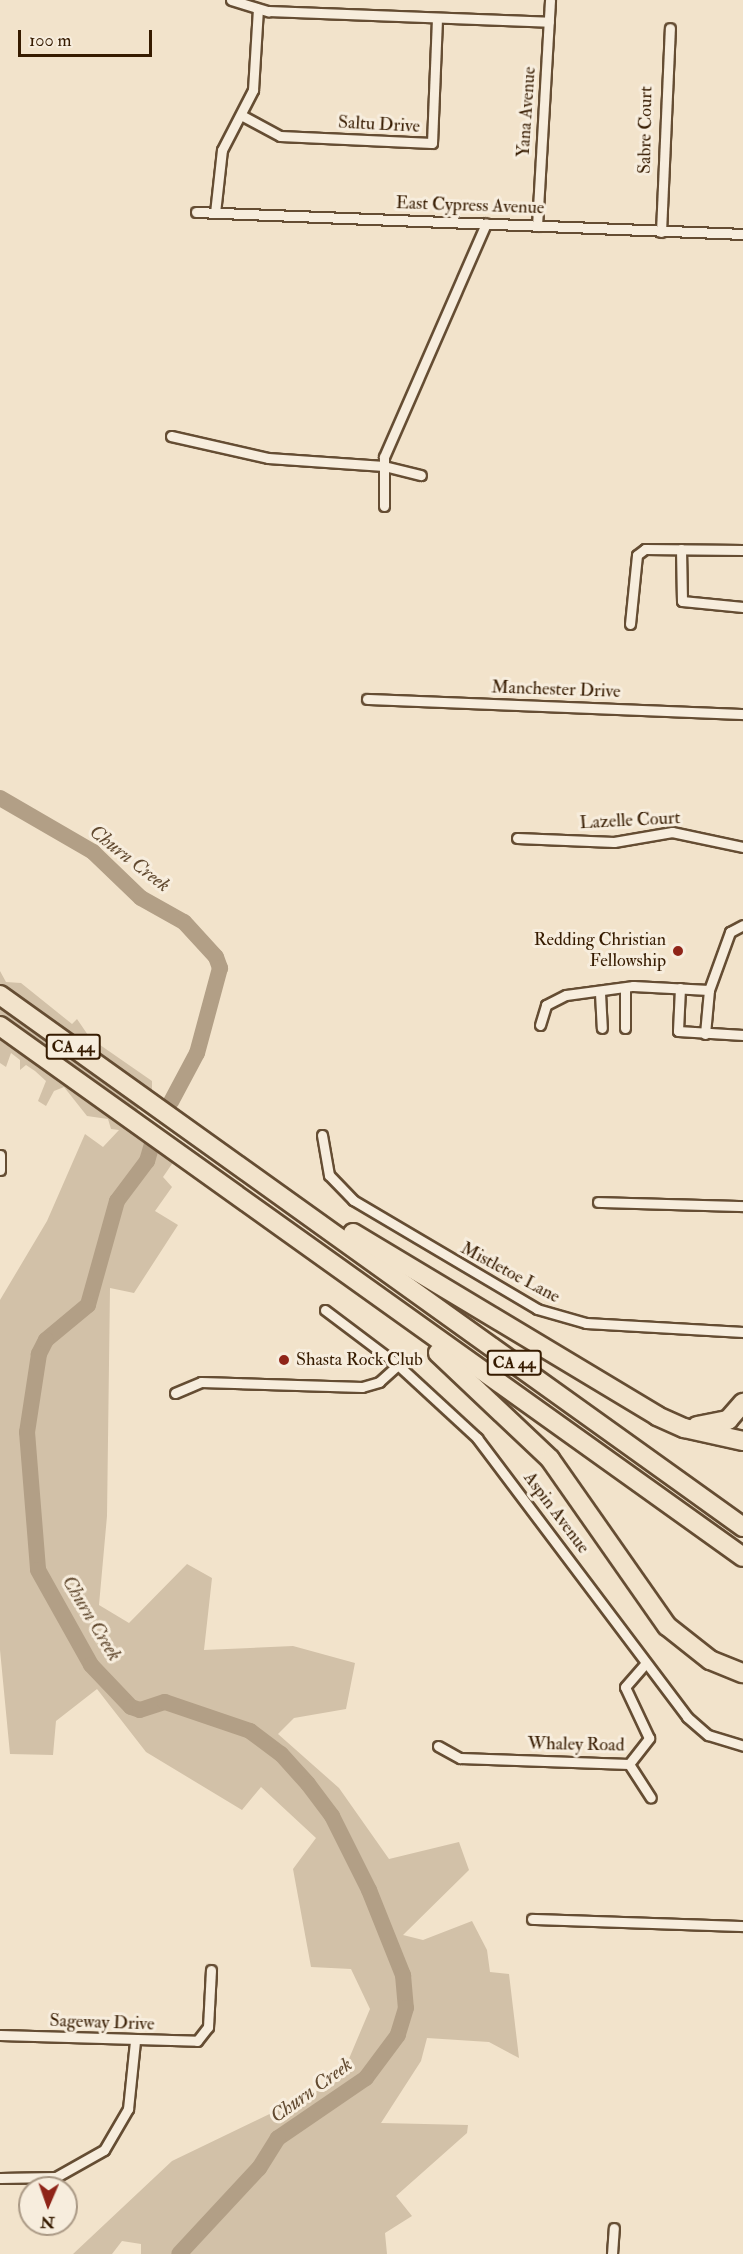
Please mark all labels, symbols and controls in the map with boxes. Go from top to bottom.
scale bar [21,18,154,56]
text: 100 m [29,29,72,52]
street label: Yana Avenue [513,66,541,158]
street label: Sabre Court [634,86,658,174]
street label: Saltu Drive [337,112,421,138]
street label: East Cypress Avenue [395,193,545,219]
street label: Manchester Drive [491,677,621,703]
street label: Lazelle Court [579,808,681,834]
water label: Churn Creek [85,819,175,897]
place label: Redding Christian Fellowship [534,930,666,972]
marker: Redding Christian Fellowship [671,944,685,958]
road number: CA 44 [44,1034,101,1060]
street label: Mistletoe Lane [457,1238,563,1308]
place label: Shasta Rock Club [296,1349,423,1371]
road number: CA 44 [486,1350,542,1376]
marker: Shasta Rock Club [277,1353,291,1367]
street label: Aspin Avenue [518,1468,594,1558]
water label: Churn Creek [57,1571,127,1665]
street label: Whaley Road [527,1733,625,1757]
street label: Sageway Drive [49,2010,155,2036]
water label: Churn Creek [265,2052,357,2128]
north arrow [18,2176,78,2236]
text: N [40,2212,55,2232]

